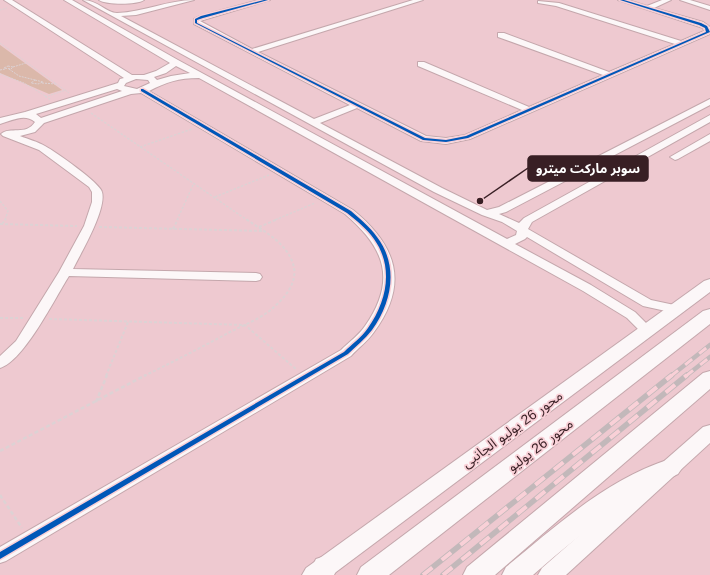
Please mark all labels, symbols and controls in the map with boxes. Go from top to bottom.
callout: سوبر ماركت ميترو [528,156,648,181]
text: سوبر ماركت ميترو [536,161,640,176]
street label: محور 26 يوليو الجانبى [458,387,566,471]
street label: محور 26 يوليو [504,415,576,475]

